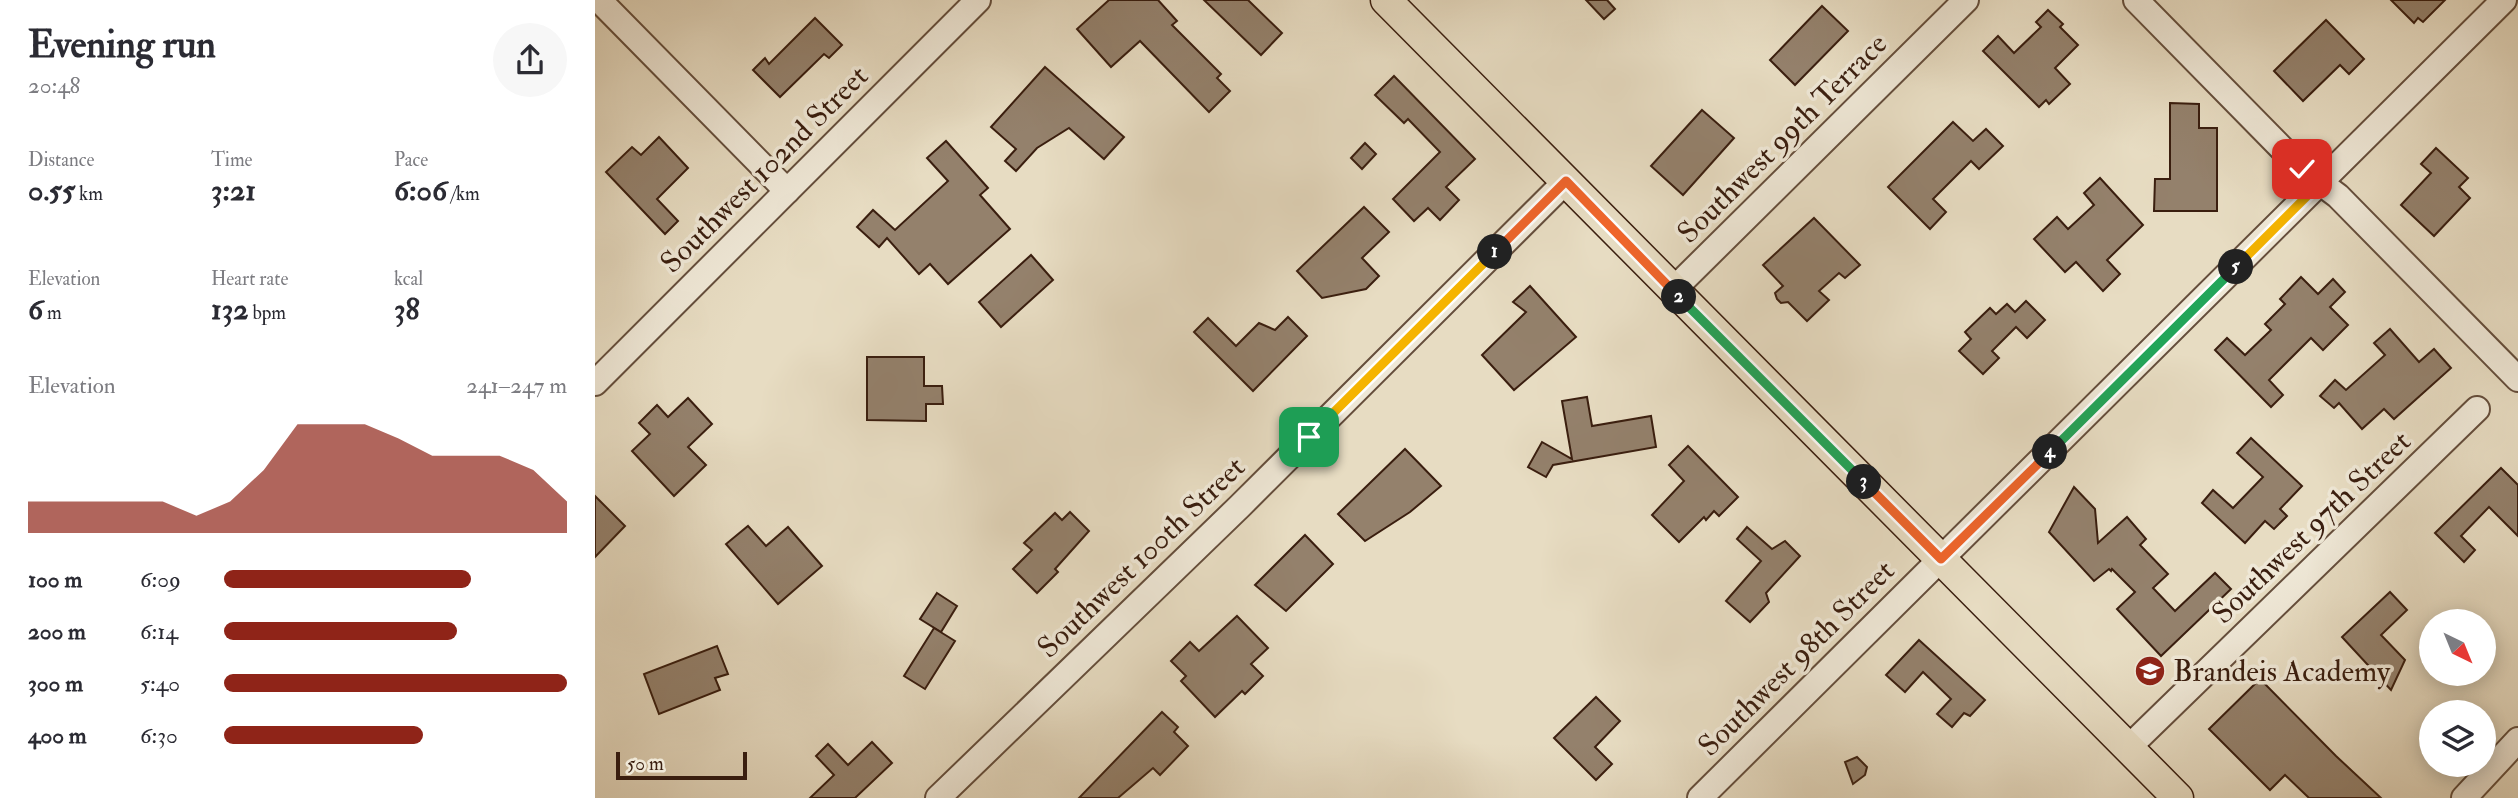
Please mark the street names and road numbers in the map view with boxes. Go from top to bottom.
street label: Southwest 99th Terrace [1670,26,1895,251]
street label: Southwest 102nd Street [653,58,876,281]
street label: Southwest 97th Street [2204,423,2419,632]
street label: Southwest 100th Street [1030,449,1253,666]
street label: Southwest 98th Street [1691,552,1902,764]

